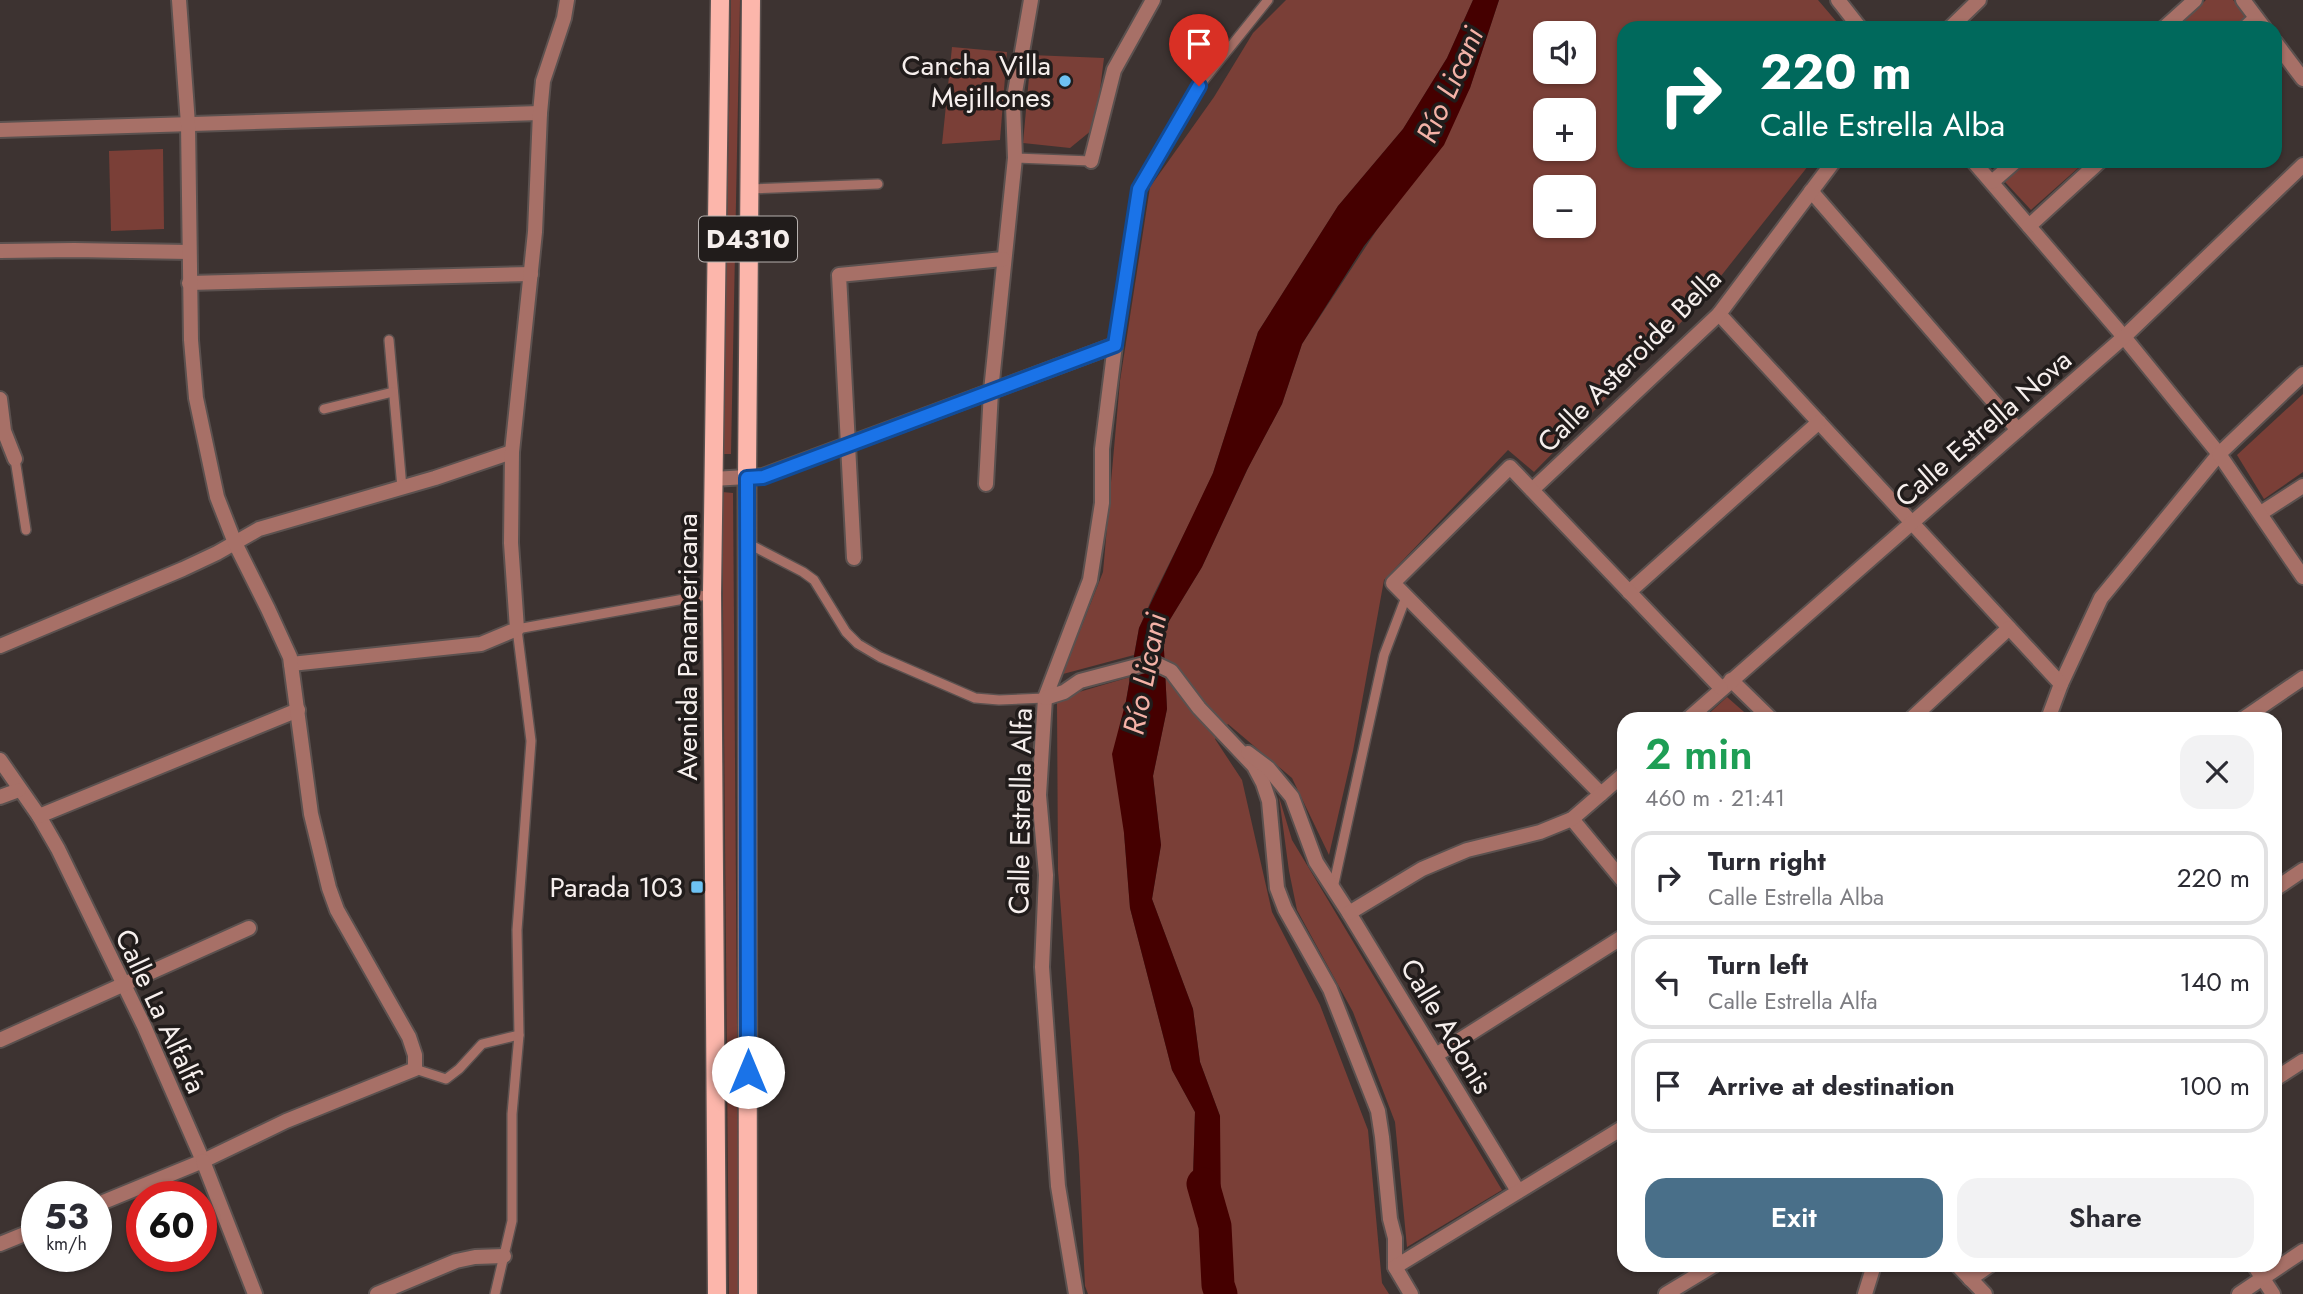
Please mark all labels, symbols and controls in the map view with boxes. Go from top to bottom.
pin [1169,14,1229,86]
water label: Río Licani [1405,20,1494,150]
map controls [1533,21,1596,238]
button: sound [1533,21,1596,84]
icon: arrive [1180,25,1218,63]
text: 220 m [1760,37,1912,107]
place label: Cancha Villa Mejillones [902,45,1051,118]
icon: right [1645,49,1736,140]
marker: Cancha Villa Mejillones [1057,73,1073,89]
button: + [1533,98,1596,161]
text: Calle Estrella Alba [1760,102,2005,148]
button: − [1533,175,1596,238]
road number: D4310 [699,216,797,262]
street label: Calle Asteroide Bella [1528,259,1731,462]
street label: Calle Estrella Nova [1886,340,2081,517]
street label: Avenida Panamericana [667,513,708,781]
water label: Río Licani [1112,609,1177,738]
street label: Calle Estrella Alfa [998,707,1043,915]
text: 2 min [1645,724,1753,785]
button: close [2180,735,2254,809]
text: 460 m · 21:41 [1645,781,1785,815]
text: Turn right [1708,842,1826,880]
icon: right [1649,859,1687,897]
text: 220 m [2177,859,2250,897]
place label: Parada 103 [549,867,683,908]
marker: Parada 103 [689,879,705,895]
text: Calle Estrella Alba [1708,880,1884,914]
street label: Calle La Alfalfa [105,922,217,1100]
text: Turn left [1708,946,1808,984]
street label: Calle Adonis [1390,951,1503,1102]
icon: left [1649,963,1687,1001]
text: 140 m [2179,963,2250,1001]
text: Calle Estrella Alfa [1708,984,1878,1018]
position arrow [711,1035,785,1109]
icon: arrive [1649,1067,1687,1105]
text: Arrive at destination [1708,1067,1955,1105]
text: 100 m [2179,1067,2250,1105]
button: Exit [1645,1178,1943,1258]
button: Share [1957,1178,2254,1258]
speed limit sign: 60 [126,1181,217,1272]
text: 53 [44,1192,89,1242]
text: km/h [46,1231,87,1257]

